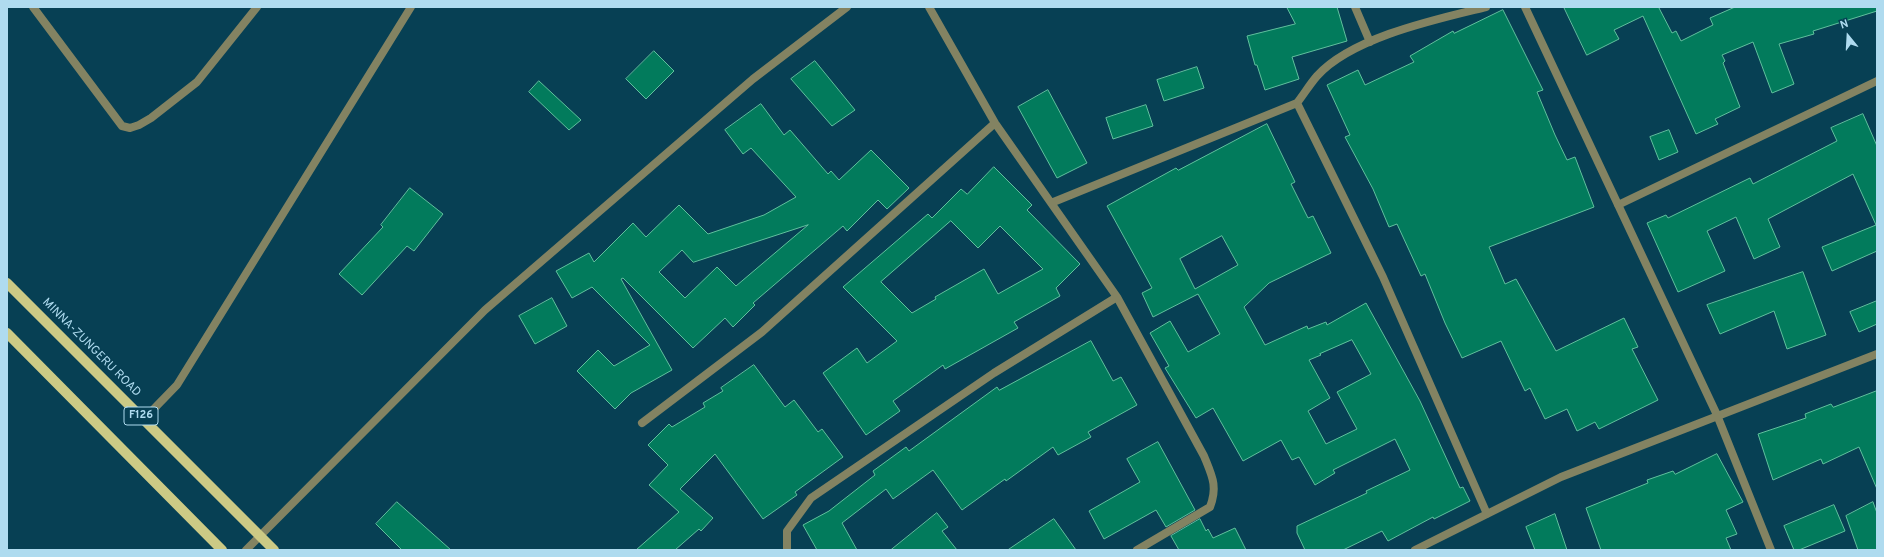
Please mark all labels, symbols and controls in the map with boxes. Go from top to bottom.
north arrow [1828,16,1868,56]
text: N [1838,17,1850,32]
street label: MINNA-ZUNGERU ROAD [39,296,143,400]
road number: F126 [124,407,158,425]

